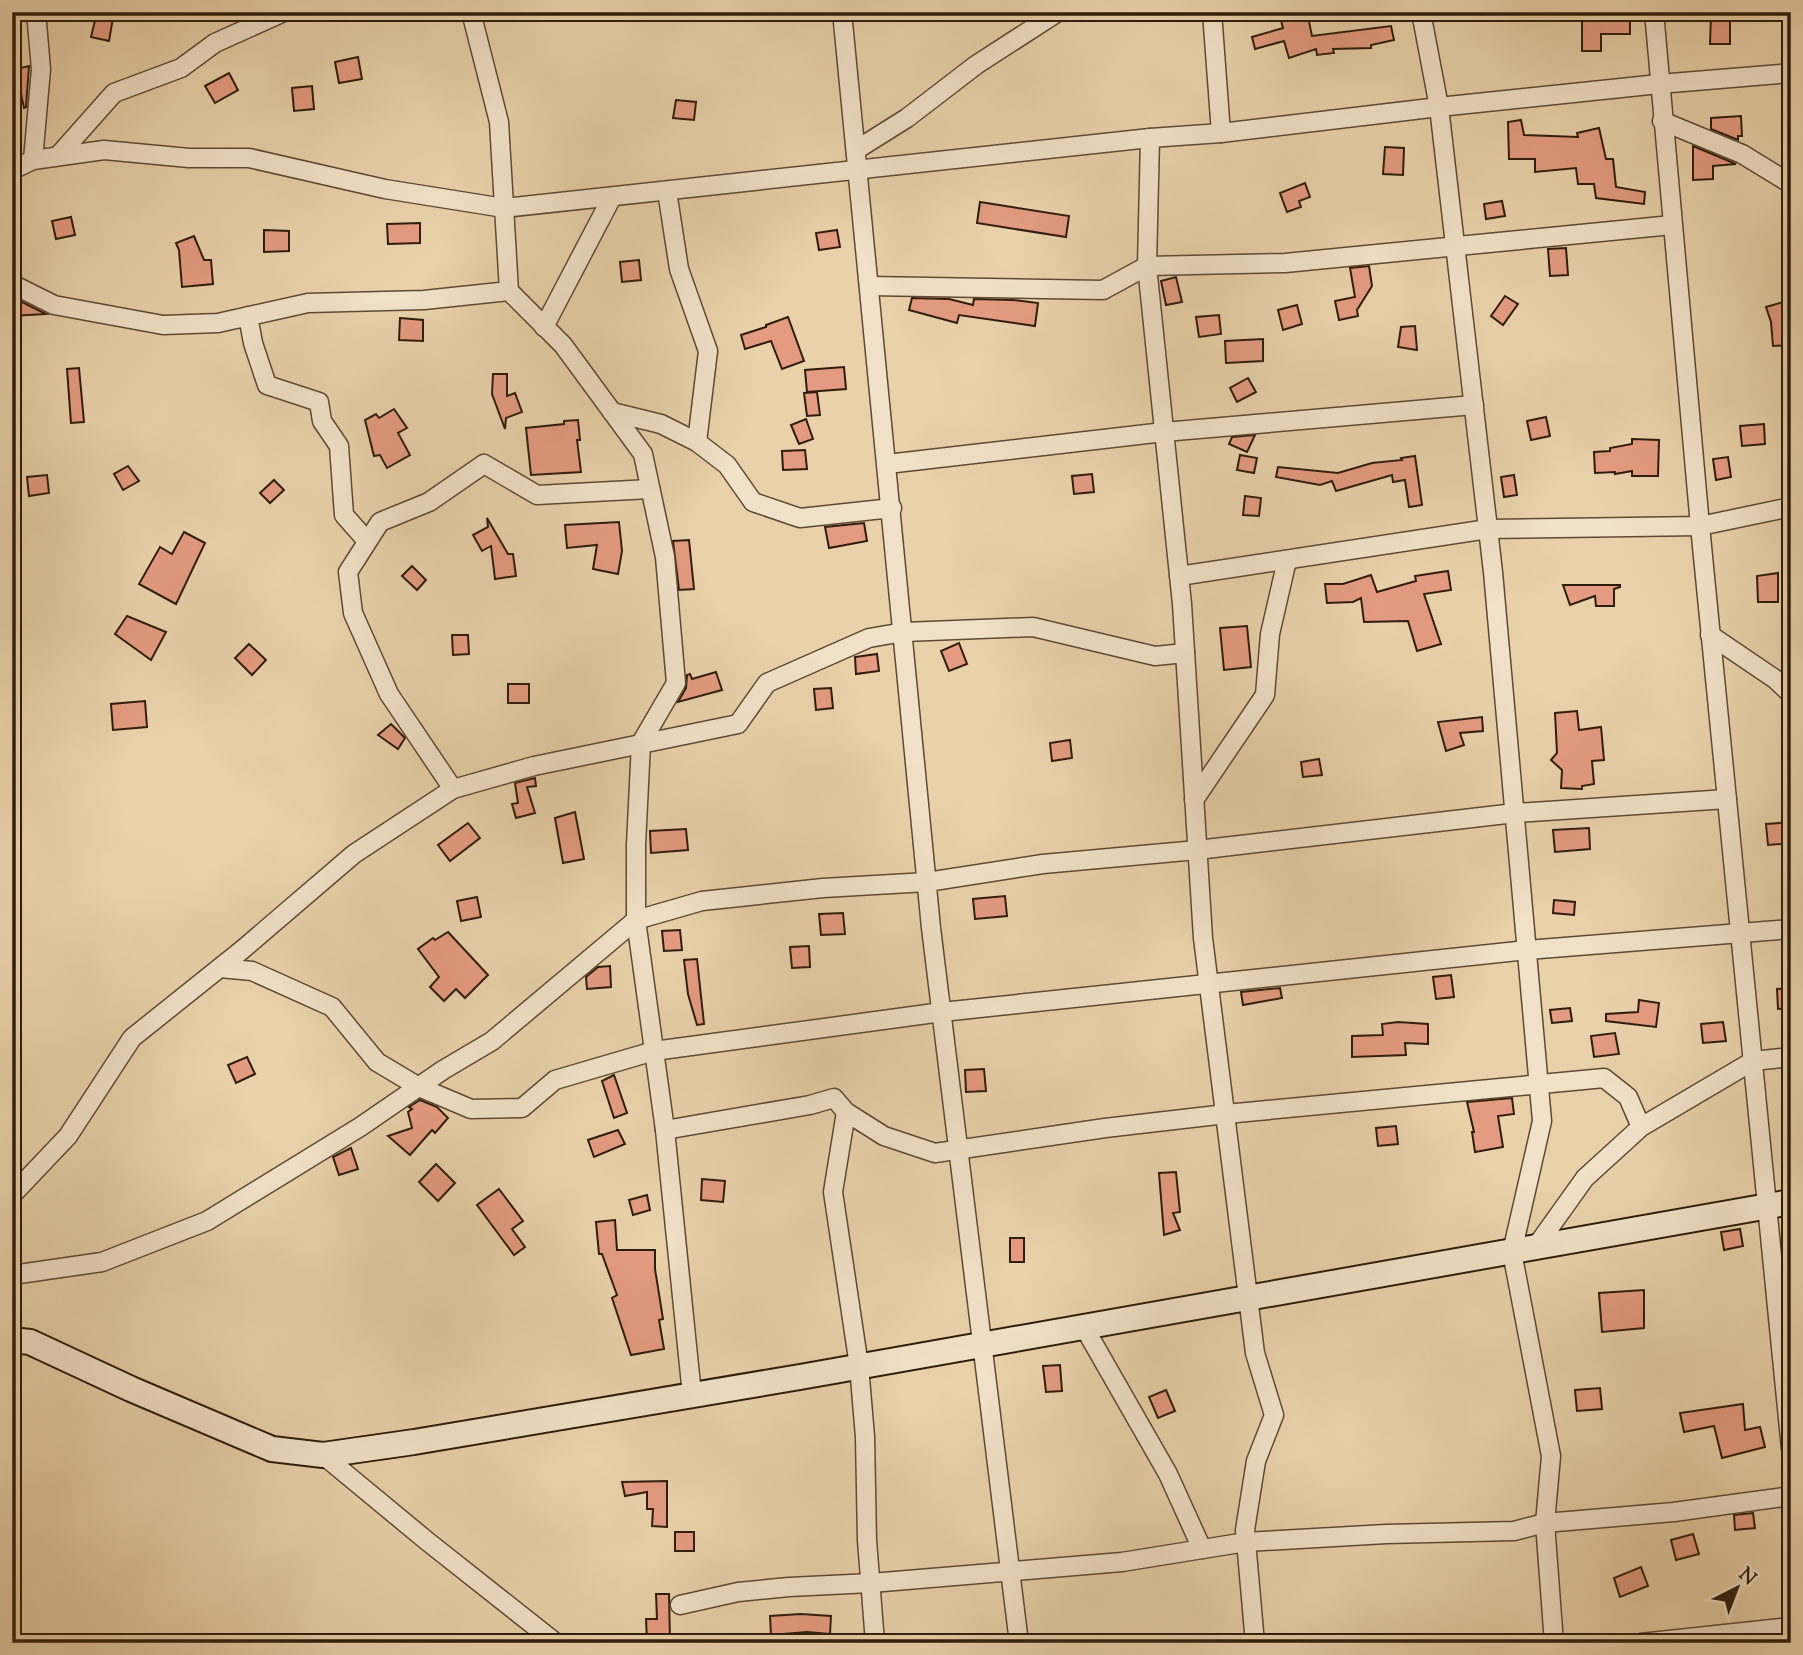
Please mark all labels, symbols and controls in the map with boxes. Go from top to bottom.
north arrow [1702,1554,1772,1624]
text: N [1732,1562,1761,1592]

